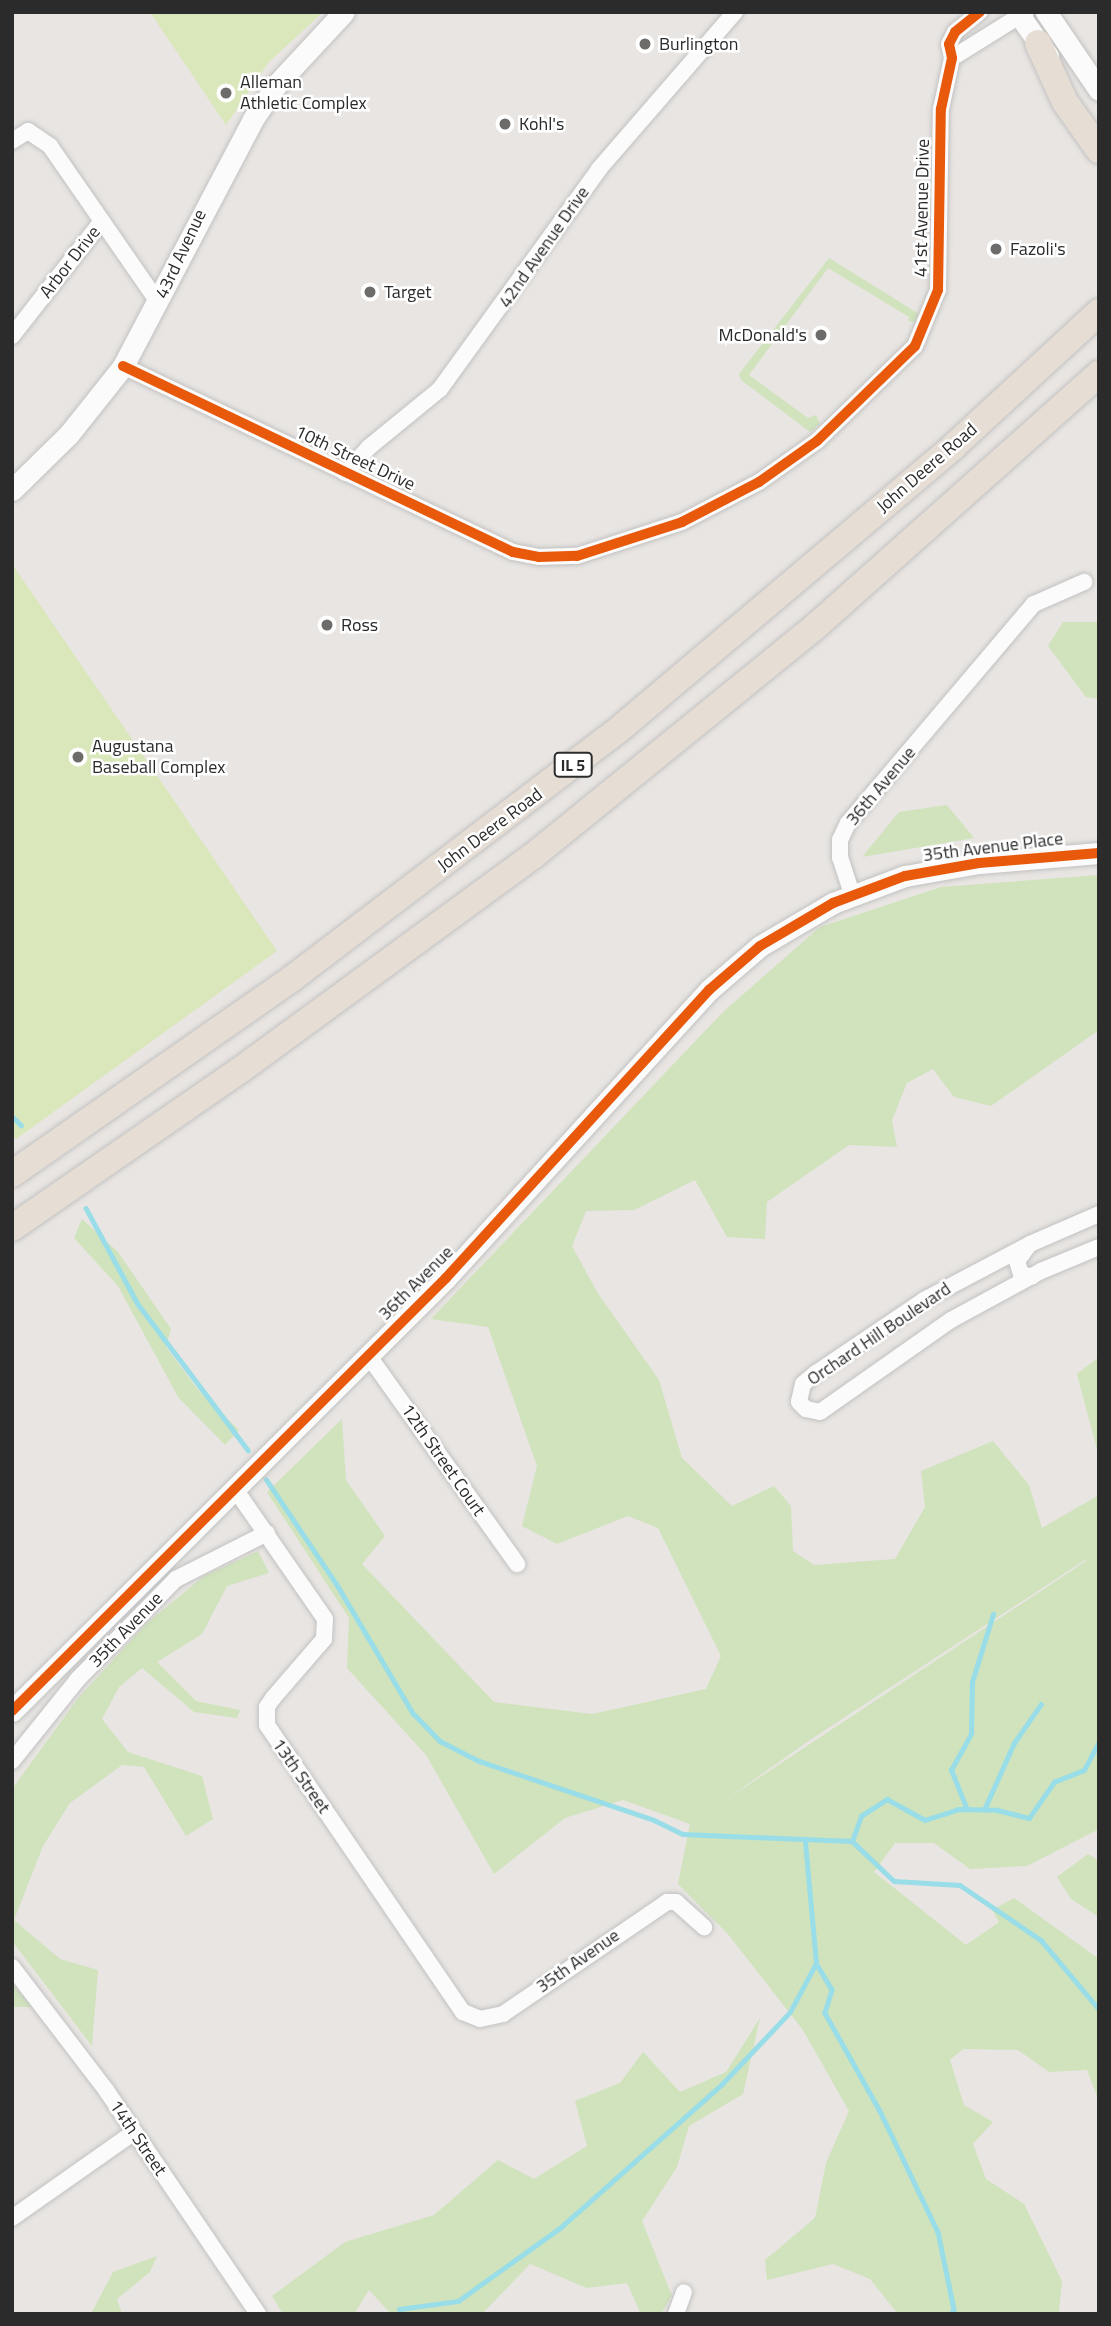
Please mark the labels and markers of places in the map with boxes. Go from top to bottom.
place label: Burlington [659,33,738,55]
marker: Burlington [637,36,653,52]
place label: Alleman Athletic Complex [240,72,367,114]
marker: Alleman Athletic Complex [218,85,234,101]
place label: Kohl's [519,113,564,135]
marker: Kohl's [497,116,513,132]
place label: Fazoli's [1010,238,1066,260]
marker: Fazoli's [988,241,1004,257]
place label: Target [384,281,432,303]
marker: Target [362,284,378,300]
place label: McDonald's [719,324,807,346]
marker: McDonald's [813,327,829,343]
place label: Ross [341,614,378,636]
marker: Ross [319,617,335,633]
place label: Augustana Baseball Complex [92,736,225,778]
marker: Augustana Baseball Complex [70,749,86,765]

